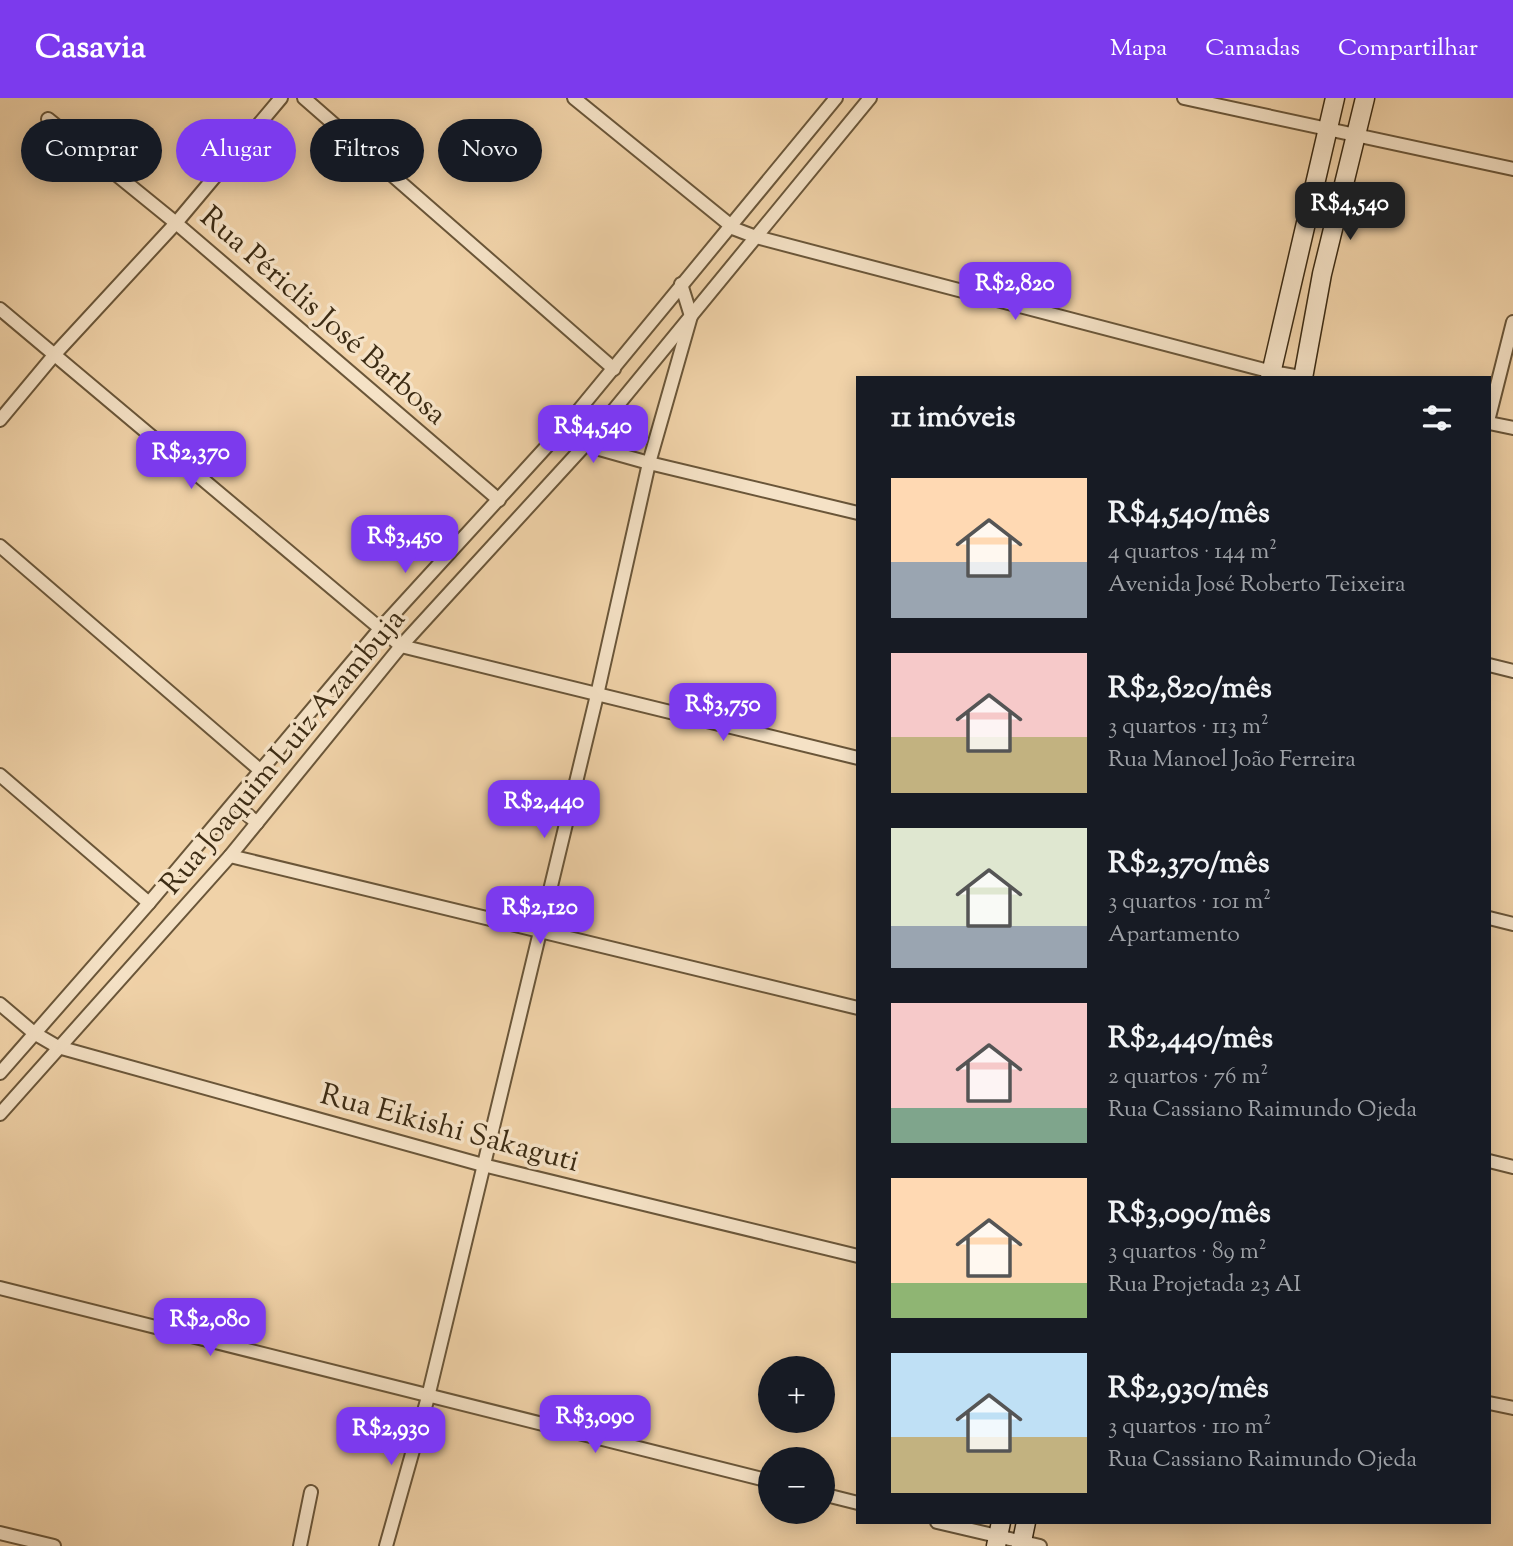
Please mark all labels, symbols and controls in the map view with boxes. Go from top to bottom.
text: Casavia [35,25,146,73]
text: Mapa [1110,32,1167,66]
text: Camadas [1205,32,1300,66]
text: Compartilhar [1338,32,1478,66]
chip: Comprar [21,119,162,182]
chip: Alugar [176,119,296,182]
chip: Filtros [310,119,424,182]
chip: Novo [438,119,542,182]
pin: R$4,540 [1285,183,1415,242]
text: R$4,540 [1311,188,1389,221]
street label: Rua Périclis José Barbosa [189,197,455,437]
pin: R$2,820 [950,262,1080,322]
text: R$2,820 [975,268,1055,301]
text: 11 imóveis [891,397,1015,440]
icon: filters [1418,399,1456,437]
pin: R$4,540 [528,406,658,465]
text: R$4,540 [554,411,632,444]
pin: R$2,370 [126,432,256,491]
text: R$2,370 [152,437,230,470]
text: R$4,540/mês [1108,493,1270,536]
icon: home [947,506,1031,590]
pin: R$3,450 [340,516,470,575]
text: R$3,450 [367,521,443,554]
text: 4 quartos · 144 m² [1108,536,1277,569]
text: Avenida José Roberto Teixeira [1108,569,1406,602]
street label: Rua Joaquim Luiz Azambuja [151,600,417,905]
text: R$2,820/mês [1108,668,1272,711]
icon: home [947,681,1031,765]
pin: R$3,750 [658,684,788,743]
text: R$3,750 [685,689,761,722]
text: 3 quartos · 113 m² [1108,711,1269,744]
text: Rua Manoel João Ferreira [1108,744,1356,777]
pin: R$2,440 [479,780,609,840]
text: R$2,440 [504,786,584,819]
text: R$2,370/mês [1108,843,1270,886]
icon: home [947,856,1031,940]
pin: R$2,120 [475,886,605,946]
text: 3 quartos · 101 m² [1108,886,1271,919]
text: R$2,120 [502,892,578,925]
text: Apartamento [1108,919,1240,952]
text: R$2,440/mês [1108,1018,1273,1061]
icon: home [947,1031,1031,1115]
text: 2 quartos · 76 m² [1108,1061,1268,1094]
street label: Rua Eikishi Sakaguti [315,1074,583,1185]
text: Rua Cassiano Raimundo Ojeda [1108,1094,1417,1127]
text: R$3,090/mês [1108,1193,1271,1236]
icon: home [947,1206,1031,1290]
text: 3 quartos · 89 m² [1108,1236,1266,1269]
text: Rua Projetada 23 AI [1108,1269,1301,1302]
pin: R$2,080 [145,1298,275,1358]
text: R$2,080 [170,1304,250,1337]
map controls [758,1356,835,1524]
button: + [758,1356,835,1433]
text: R$2,930/mês [1108,1368,1269,1411]
icon: home [947,1381,1031,1465]
pin: R$3,090 [530,1396,660,1455]
text: R$3,090 [556,1401,634,1434]
pin: R$2,930 [326,1408,456,1467]
text: 3 quartos · 110 m² [1108,1411,1271,1444]
text: R$2,930 [352,1413,430,1446]
text: Rua Cassiano Raimundo Ojeda [1108,1444,1417,1477]
button: − [758,1447,835,1524]

